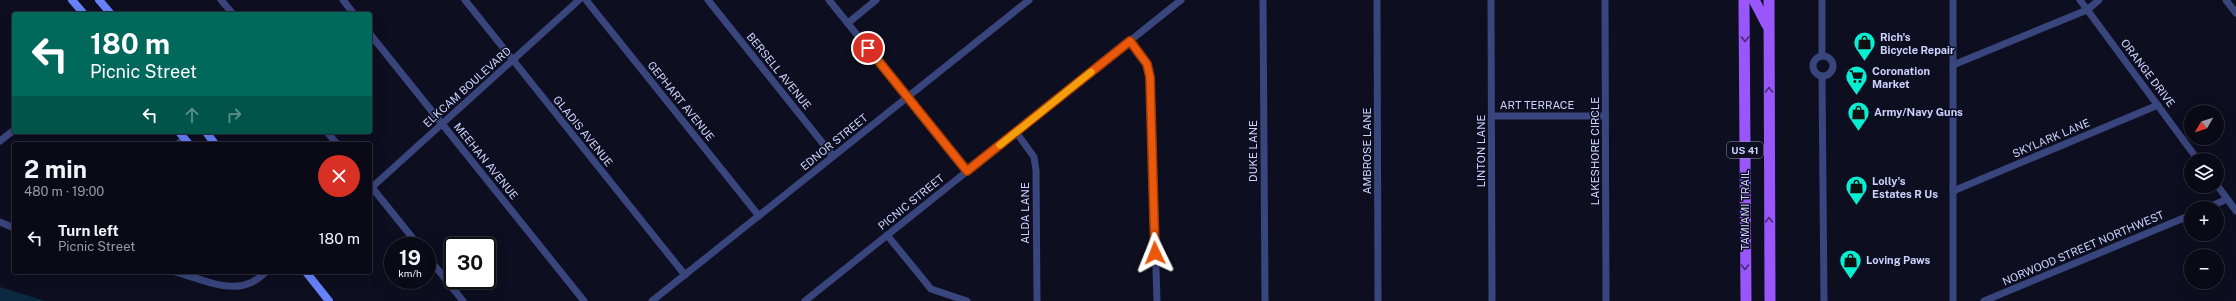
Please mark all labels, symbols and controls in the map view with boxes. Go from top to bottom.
text: 180 m [90,27,170,60]
icon: left [24,28,76,80]
street label: BERSELL AVENUE [745,30,814,112]
shop icon: Rich's Bicycle Repair [1851,30,1877,63]
pin [851,31,885,65]
place label: Rich's Bicycle Repair [1880,31,1955,56]
one-way arrow [1741,36,1749,42]
icon: arrive [857,37,879,59]
street label: ORANGE DRIVE [2119,37,2177,109]
street label: ELKCAM BOULEVARD [421,44,513,129]
street label: GEPHART AVENUE [645,59,717,143]
text: Picnic Street [90,61,197,82]
supermarket icon: Coronation Market [1843,64,1869,97]
place label: Coronation Market [1872,65,1930,90]
one-way arrow [1765,87,1773,93]
street label: GLADIS AVENUE [551,93,615,169]
street label: LAKESHORE CIRCLE [1589,97,1601,205]
street label: ART TERRACE [1500,99,1574,111]
shop icon: Army/Navy Guns [1845,99,1871,132]
icon: left [139,104,161,126]
icon: ahead [181,104,203,126]
icon: right [223,104,245,126]
north arrow [2184,105,2224,145]
map controls [2184,105,2224,289]
place label: Army/Navy Guns [1874,106,1963,118]
street label: AMBROSE LANE [1361,108,1373,194]
street label: EDNOR STREET [798,111,870,173]
street label: LINTON LANE [1475,114,1487,187]
street label: SKYLARK LANE [2010,116,2092,160]
street label: DUKE LANE [1247,120,1259,182]
street label: MEEHAN AVENUE [452,121,520,202]
road number: US 41 [1727,142,1763,158]
button: layers [2184,153,2224,193]
text: 2 min [24,155,87,183]
button: close [318,155,360,197]
street label: TAMIAMI TRAIL [1739,170,1751,250]
street label: PICNIC STREET [876,172,947,232]
shop icon: Lolly's Estates R Us [1843,174,1869,207]
place label: Lolly's Estates R Us [1872,175,1938,200]
street label: ALDA LANE [1019,182,1031,244]
text: 480 m · 19:00 [24,184,104,199]
button: + [2184,201,2224,241]
street label: NORWOOD STREET NORTHWEST [2000,208,2166,288]
one-way arrow [1765,217,1773,223]
text: Turn left [58,222,119,239]
icon: left [24,227,46,249]
text: 180 m [318,230,360,247]
position arrow [1134,232,1176,274]
speed limit sign: 30 [444,237,496,289]
text: Picnic Street [58,239,135,254]
text: 19 [399,246,421,270]
shop icon: Loving Paws [1838,247,1864,280]
button: − [2184,249,2224,289]
place label: Loving Paws [1866,254,1931,266]
one-way arrow [1741,264,1750,270]
text: km/h [398,267,422,279]

